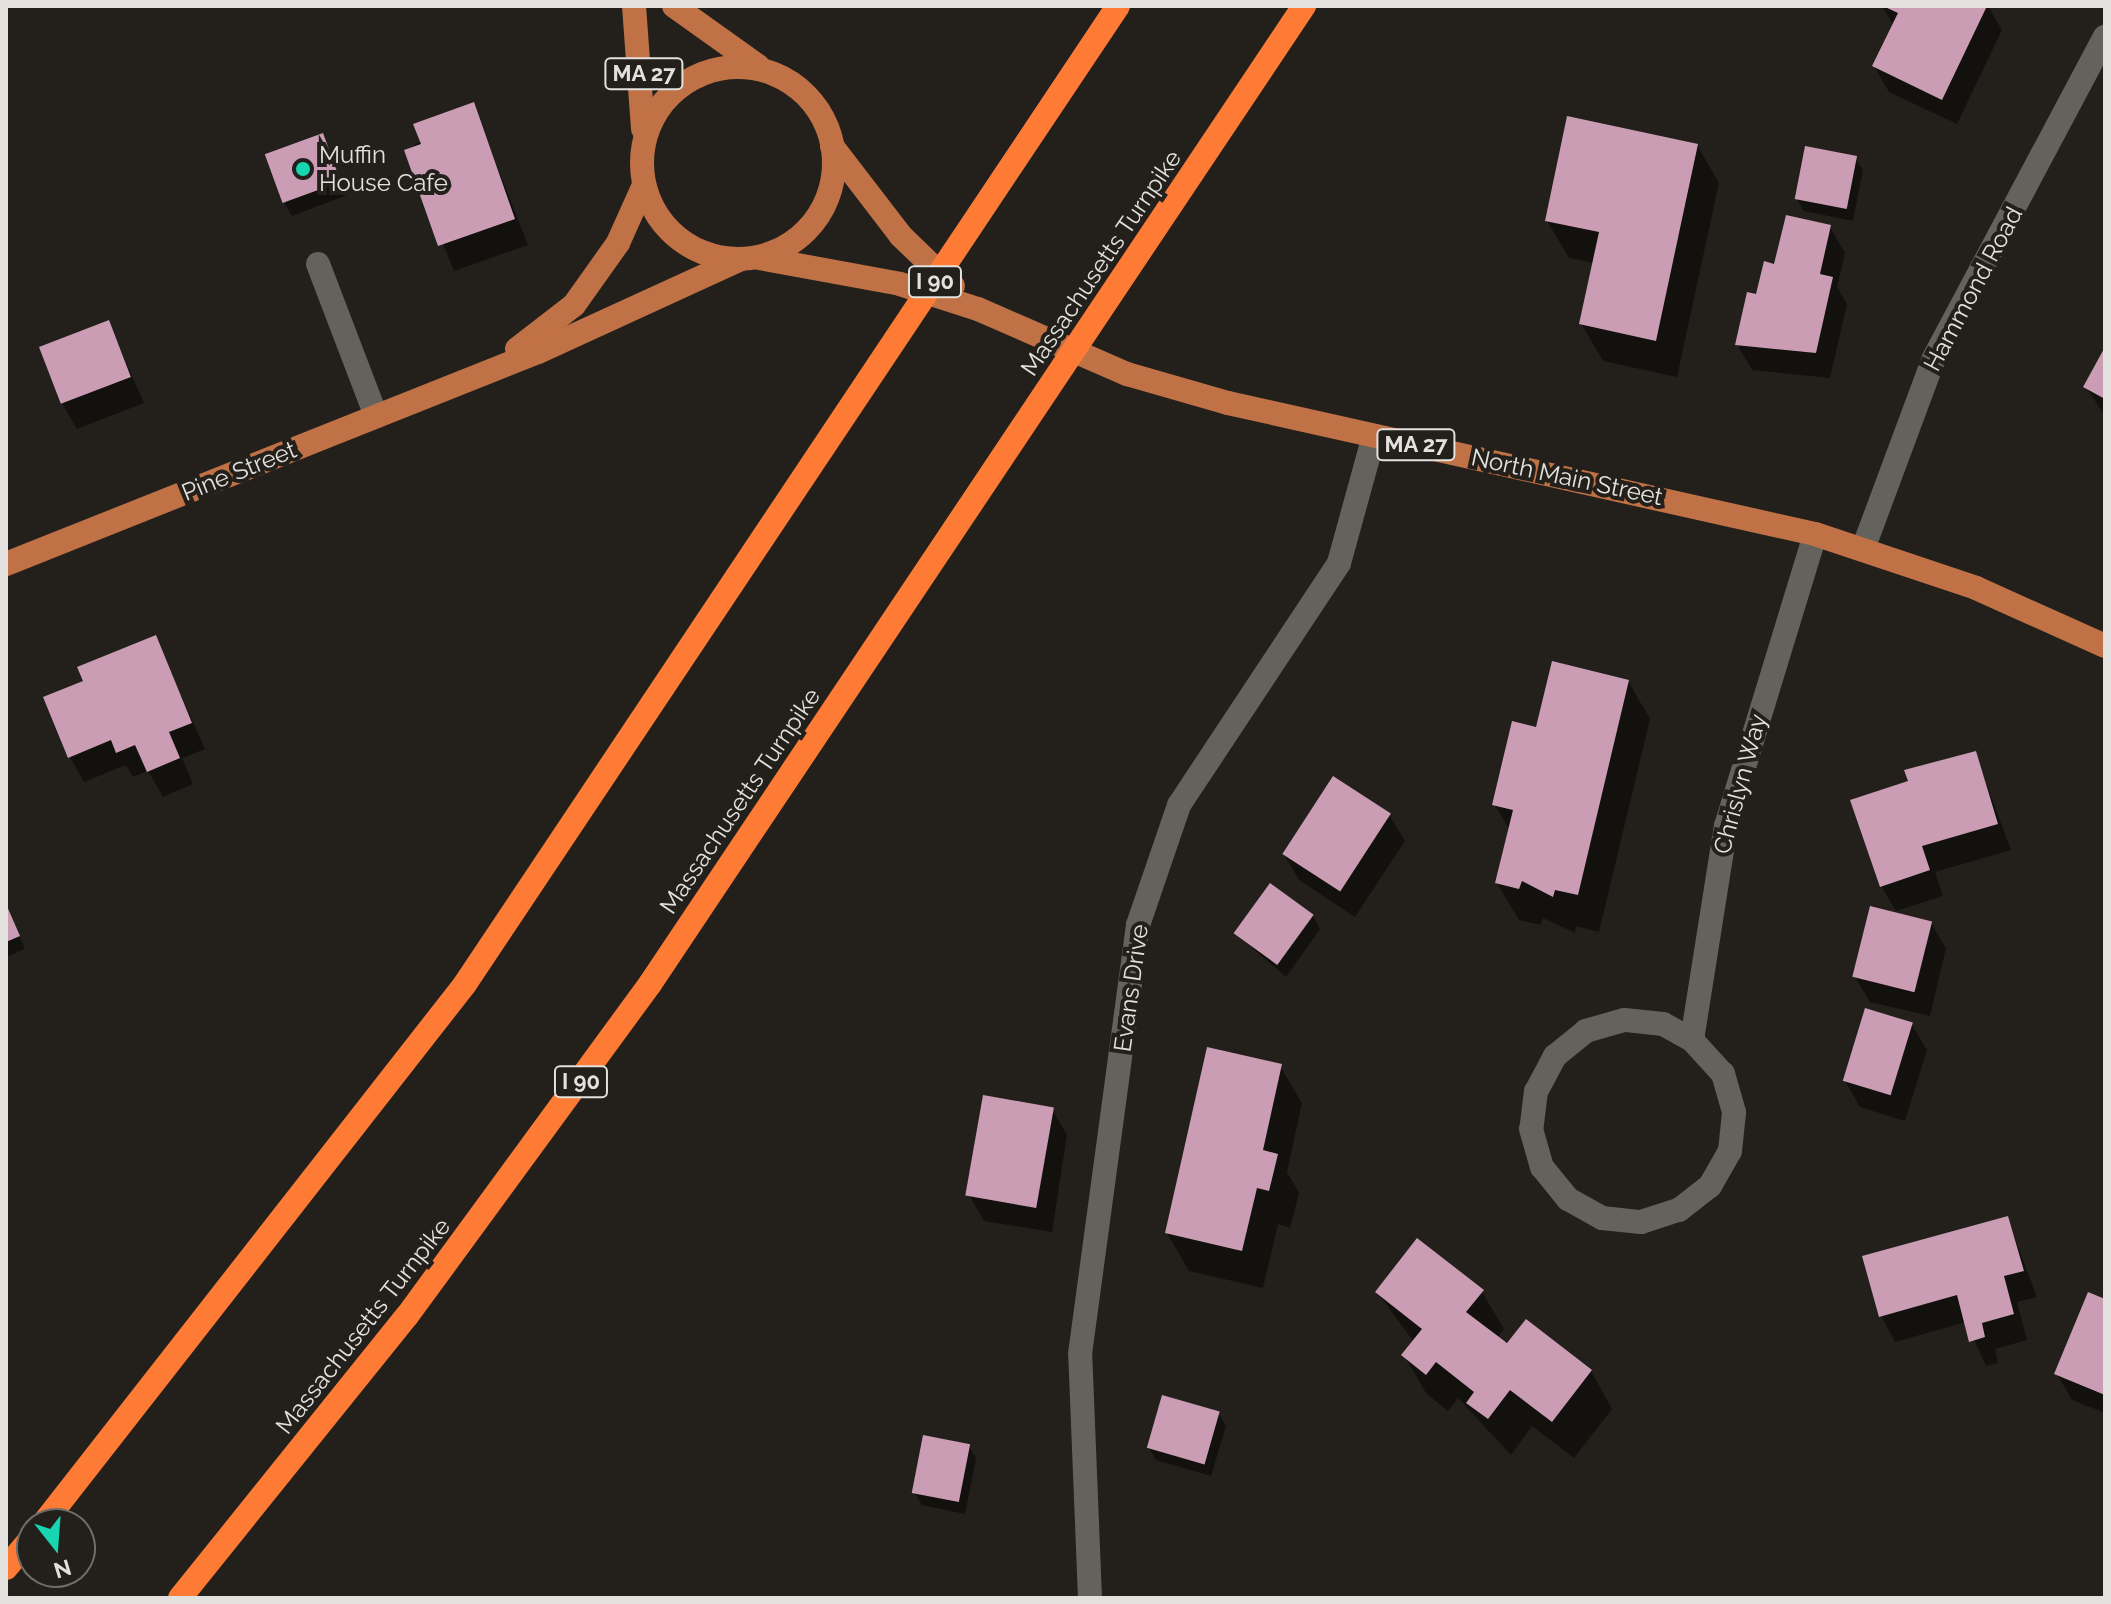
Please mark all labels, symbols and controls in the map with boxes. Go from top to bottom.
road number: MA 27 [604,56,684,92]
place label: Muffin House Cafe [319,141,448,197]
street label: Massachusetts Turnpike [1015,144,1187,382]
marker: Muffin House Cafe [294,160,312,178]
street label: Hammond Road [1918,202,2028,376]
road number: I 90 [907,264,963,300]
road number: MA 27 [1376,427,1456,463]
street label: Pine Street [178,435,300,507]
street label: North Main Street [1469,443,1665,511]
street label: Massachusetts Turnpike [654,682,826,920]
street label: Chrislyn Way [1707,710,1773,858]
street label: Evans Drive [1108,922,1154,1054]
road number: I 90 [553,1064,609,1100]
street label: Massachusetts Turnpike [270,1212,456,1440]
north arrow [16,1508,96,1588]
text: N [51,1554,74,1584]

